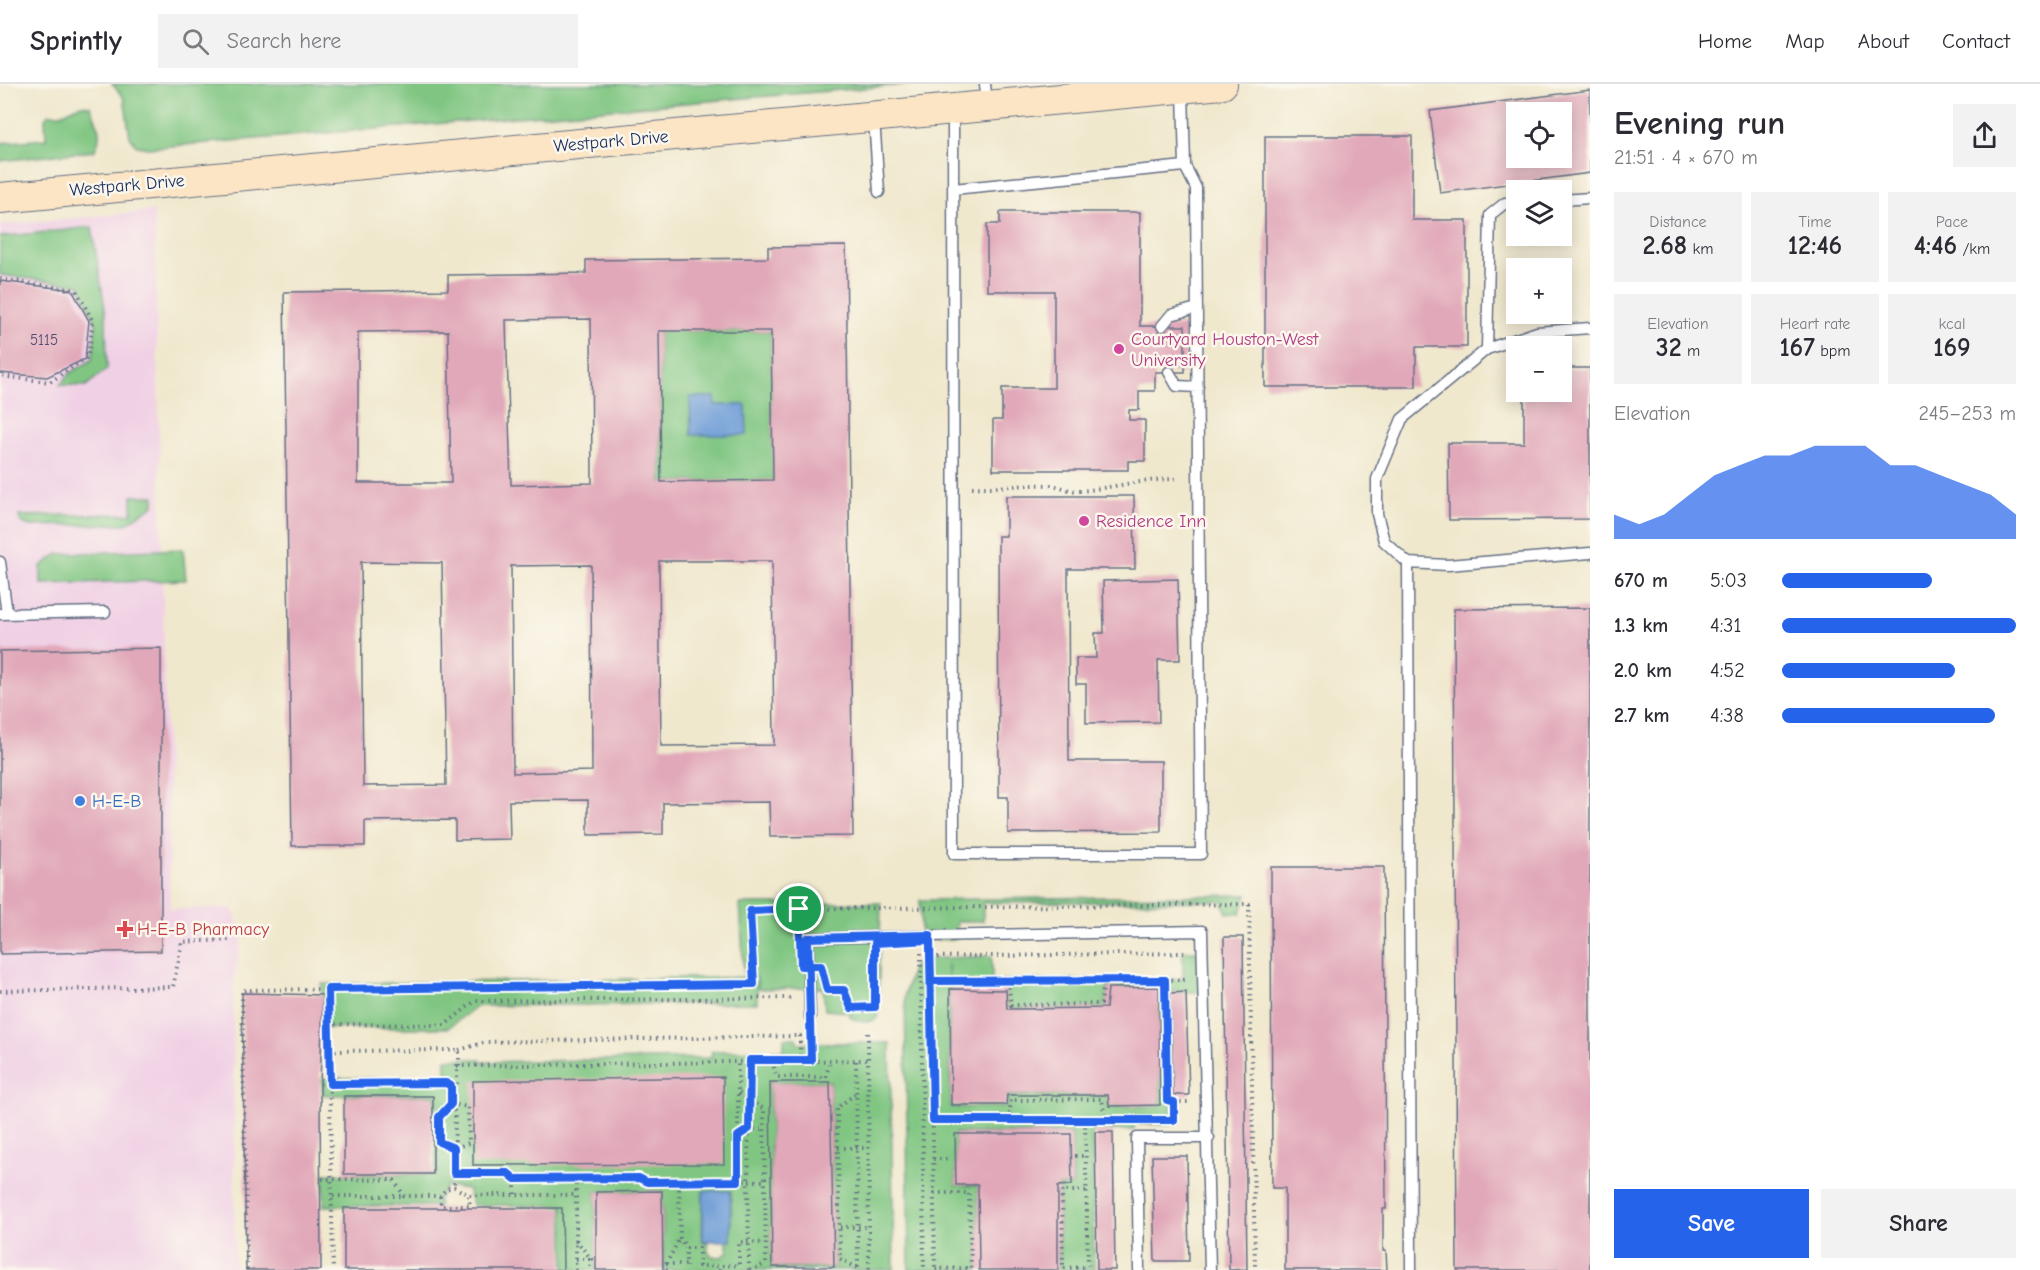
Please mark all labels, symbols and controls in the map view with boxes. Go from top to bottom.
search box [158,14,578,68]
text: Sprintly [30,25,122,57]
icon: search [179,25,212,58]
text: Search here [227,28,341,54]
text: Home [1698,29,1752,53]
text: Map [1785,29,1825,53]
text: About [1858,29,1909,53]
text: Contact [1942,29,2010,53]
map controls [1506,102,1572,402]
button: locate [1506,102,1572,168]
text: Evening run [1614,104,1785,142]
button: share [1953,104,2016,167]
street label: Westpark Drive [553,126,669,157]
text: 21:51 · 4 × 670 m [1614,146,1758,169]
street label: Westpark Drive [69,170,185,201]
button: layers [1506,180,1572,246]
text: Distance [1649,213,1707,231]
text: Time [1798,213,1832,231]
text: Pace [1936,213,1968,231]
text: 2.68 [1643,231,1687,261]
text: 12:46 [1788,231,1842,261]
text: 4:46 [1914,231,1957,261]
text: km [1687,240,1713,258]
text: /km [1957,240,1990,258]
button: + [1506,258,1572,324]
text: Elevation [1647,315,1709,333]
text: Heart rate [1780,315,1850,333]
text: kcal [1939,315,1965,333]
place label: Courtyard Houston-West University [1131,329,1319,371]
house number: 5115 [30,331,58,349]
text: 32 [1656,333,1682,363]
text: 167 [1779,333,1815,363]
text: 169 [1933,333,1971,363]
button: − [1506,336,1572,402]
marker: Courtyard Houston-West University [1112,342,1126,356]
text: m [1682,342,1700,360]
text: bpm [1815,342,1851,360]
text: Elevation [1614,402,1691,425]
text: 245–253 m [1918,402,2016,425]
place label: Residence Inn [1096,511,1206,532]
marker: Residence Inn [1077,514,1091,528]
text: 670 m [1614,569,1668,592]
text: 5:03 [1710,569,1747,592]
text: 1.3 km [1614,614,1668,637]
text: 4:31 [1710,614,1741,637]
text: 2.0 km [1614,659,1672,682]
text: 4:52 [1710,659,1745,682]
text: 2.7 km [1614,704,1669,727]
text: 4:38 [1710,704,1744,727]
place label: H-E-B [92,791,141,812]
marker: H-E-B [73,794,87,808]
pin [773,883,824,934]
icon: arrive [782,892,815,925]
place label: H-E-B Pharmacy [137,919,270,940]
marker: H-E-B Pharmacy [118,922,132,936]
button: Save [1614,1189,1809,1258]
button: Share [1821,1189,2016,1258]

